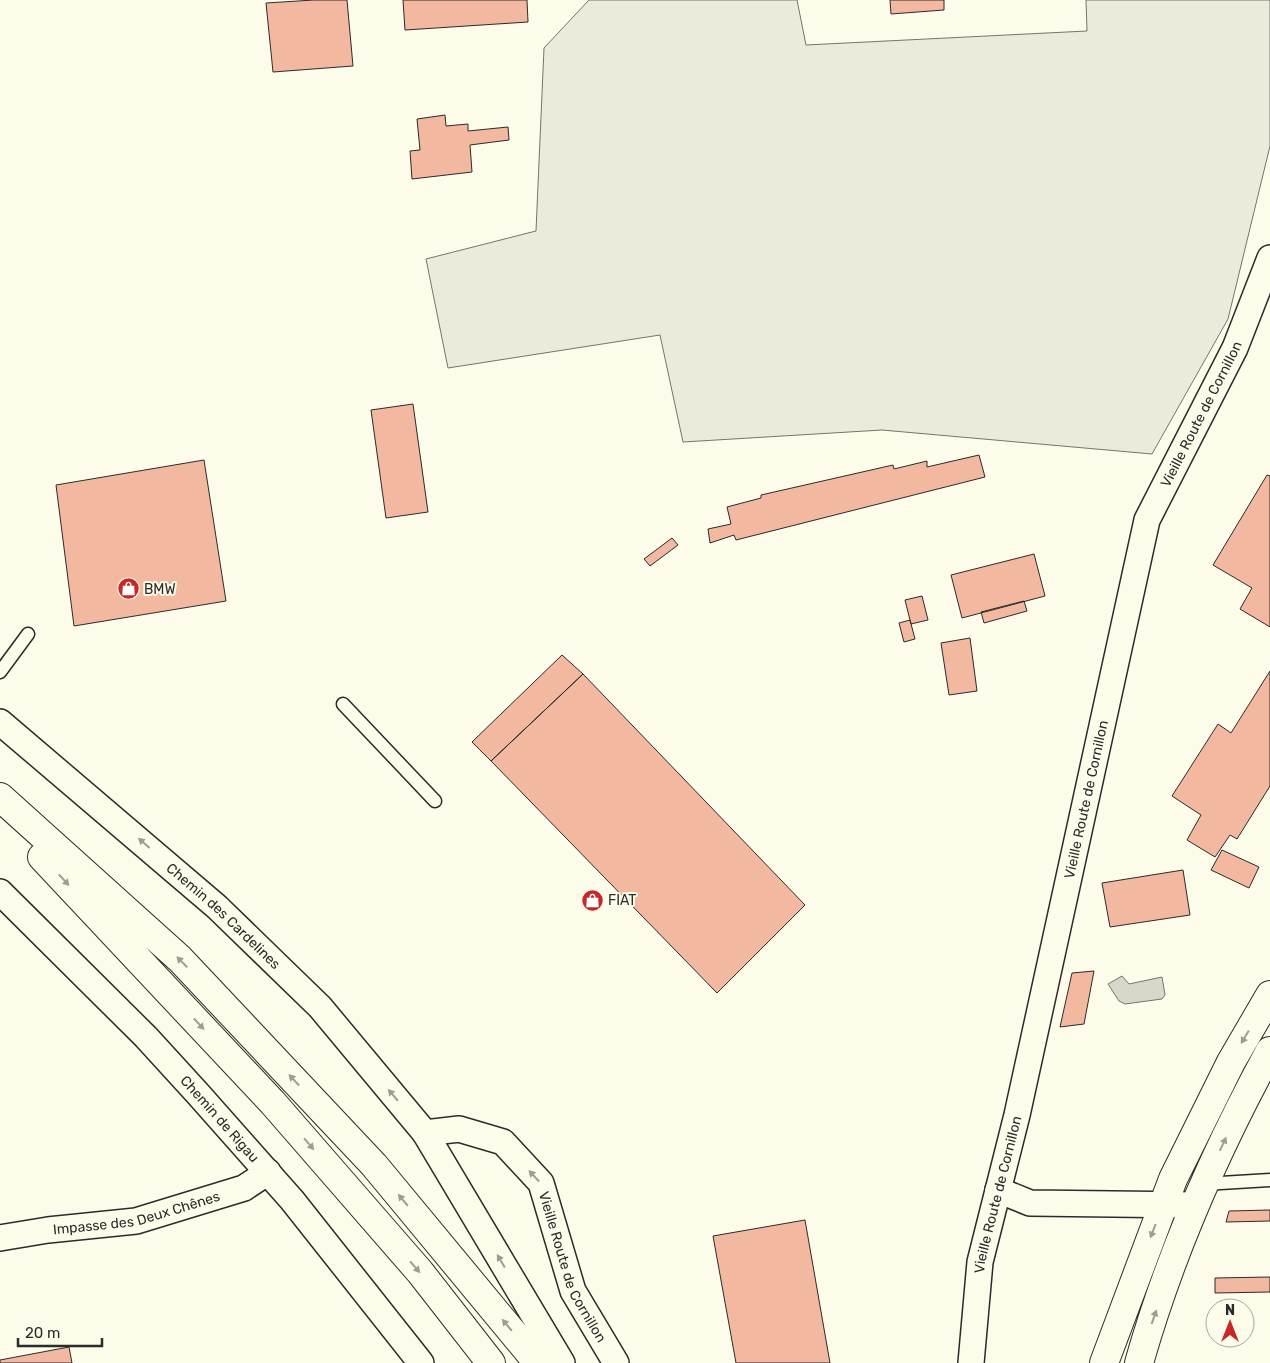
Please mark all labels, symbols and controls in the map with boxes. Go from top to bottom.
street label: Vieille Route de Cornillon [1157,339,1246,490]
shop icon: BMW [116,577,140,601]
place label: BMW [144,581,176,598]
street label: Vieille Route de Cornillon [1061,719,1112,880]
one-way arrow [138,838,151,849]
street label: Chemin des Cardelines [163,860,284,973]
one-way arrow [58,874,70,886]
shop icon: FIAT [580,888,604,912]
place label: FIAT [608,892,636,909]
one-way arrow [176,956,188,968]
one-way arrow [193,1018,205,1030]
one-way arrow [1241,1030,1250,1043]
street label: Chemin de Rigau [177,1072,263,1166]
one-way arrow [288,1074,300,1086]
one-way arrow [388,1089,399,1102]
street label: Vieille Route de Cornillon [971,1114,1025,1274]
one-way arrow [1218,1137,1227,1152]
one-way arrow [303,1138,314,1151]
one-way arrow [528,1170,540,1182]
street label: Impasse des Deux Chênes [52,1188,222,1238]
street label: Vieille Route de Cornillon [535,1189,610,1346]
one-way arrow [398,1194,409,1207]
one-way arrow [1149,1224,1157,1239]
one-way arrow [496,1254,505,1267]
one-way arrow [409,1261,421,1273]
north arrow [1205,1298,1255,1348]
text: N [1225,1302,1235,1319]
one-way arrow [1151,1309,1158,1324]
scale bar [18,1316,101,1348]
one-way arrow [502,1318,513,1331]
text: 20 m [25,1324,60,1342]

